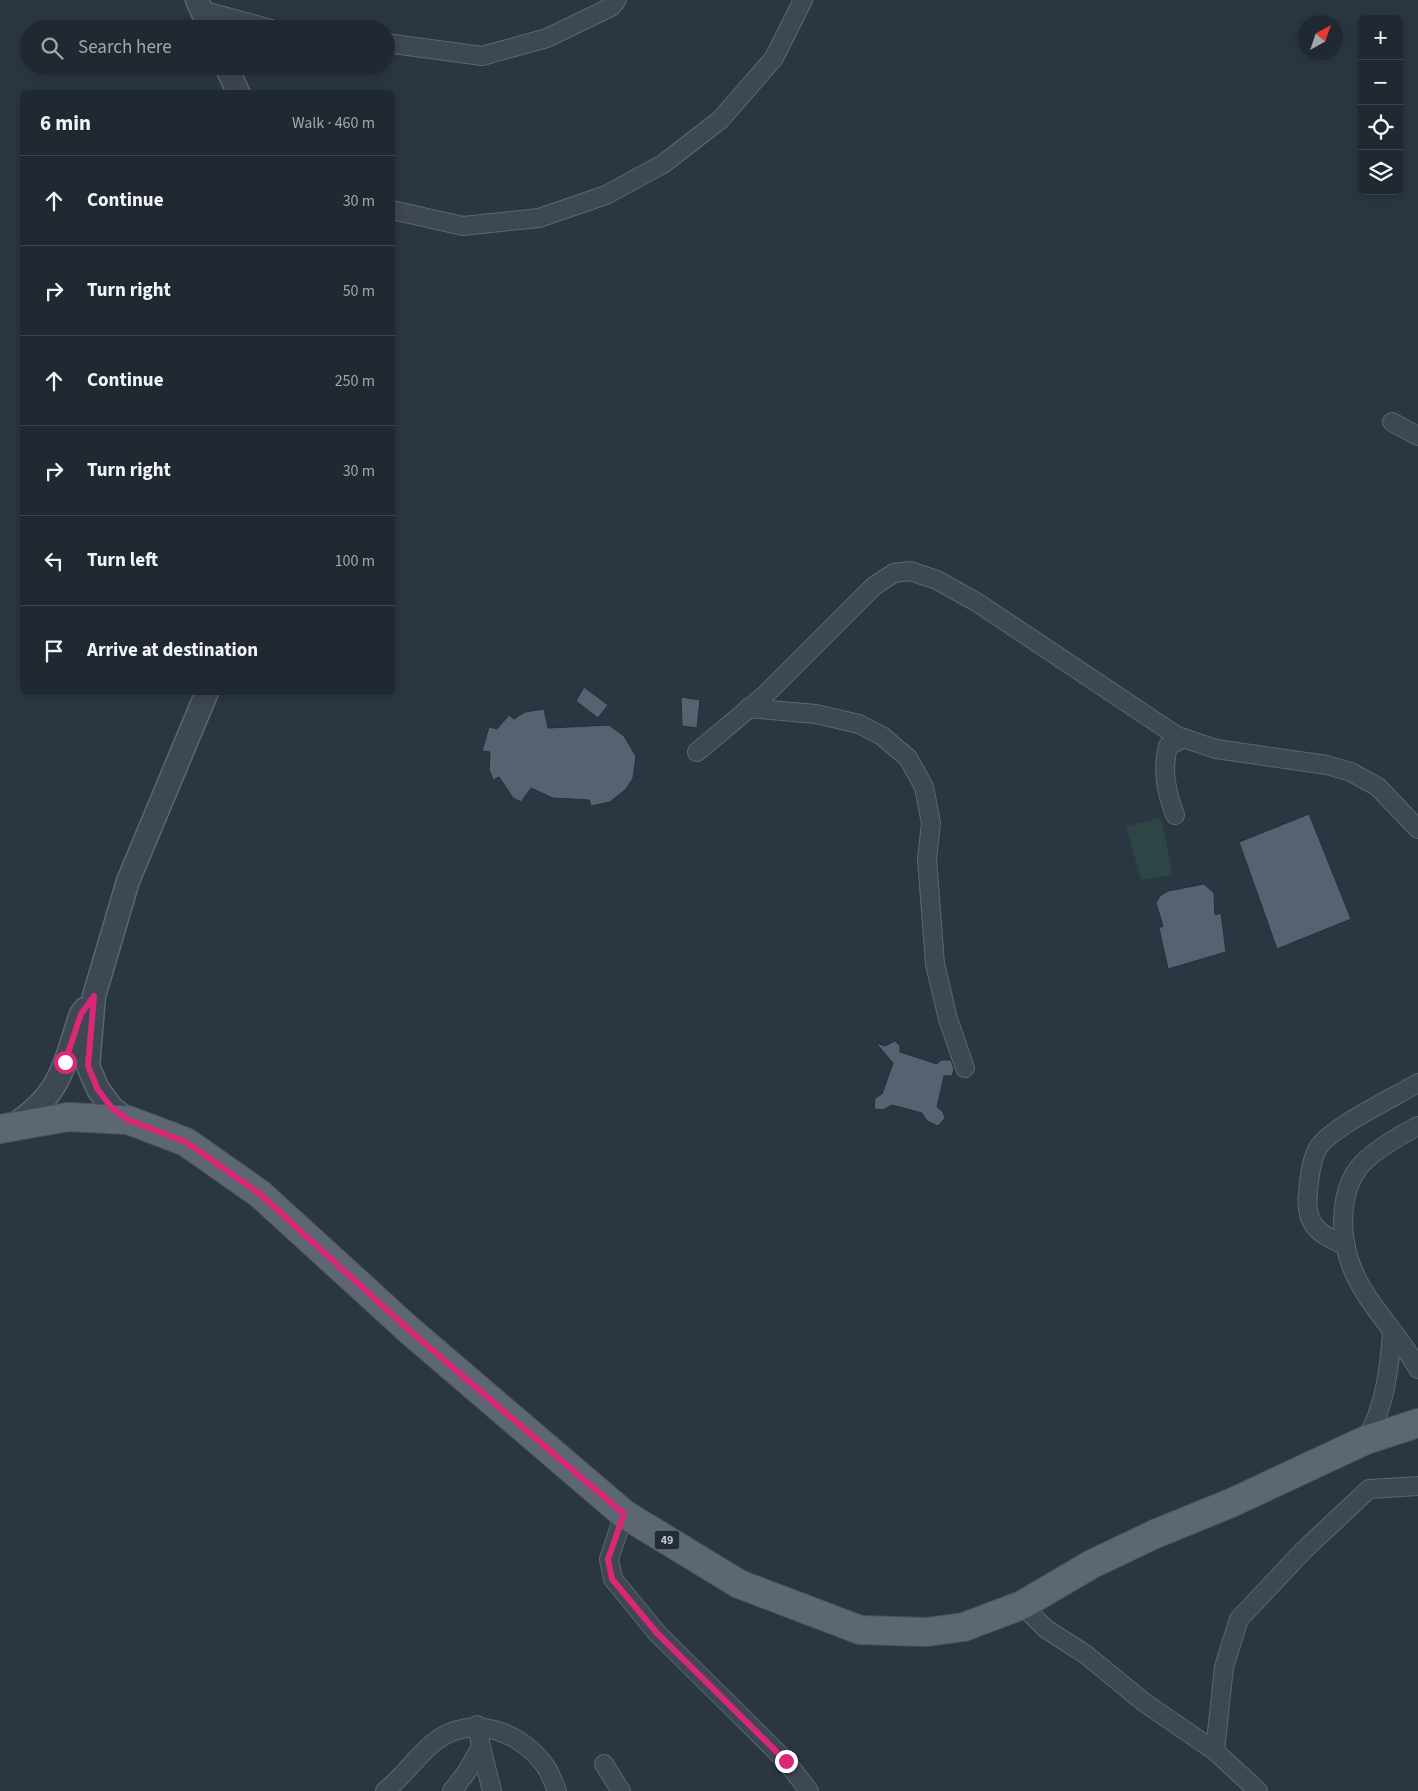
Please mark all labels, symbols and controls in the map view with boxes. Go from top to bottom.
north arrow [1298,15,1343,60]
map controls [1358,15,1403,195]
button: + [1358,15,1403,60]
search box [20,20,395,75]
icon: search [38,34,66,62]
text: Search here [78,34,172,61]
button: − [1358,60,1403,105]
button: locate [1358,105,1403,150]
text: 6 min [40,108,91,138]
text: Walk · 460 m [292,112,375,134]
button: layers [1358,150,1403,195]
icon: ahead [40,187,68,215]
text: Continue [87,187,164,214]
text: 30 m [343,190,375,212]
icon: right [40,277,68,305]
text: Turn right [87,277,171,304]
text: 50 m [343,280,375,302]
icon: ahead [40,367,68,395]
text: Continue [87,367,164,394]
text: 250 m [335,370,375,392]
icon: right [40,457,68,485]
text: Turn right [87,457,171,484]
text: 30 m [343,460,375,482]
icon: left [40,547,68,575]
text: Turn left [87,547,158,574]
text: 100 m [335,550,375,572]
icon: arrive [40,637,68,665]
text: Arrive at destination [87,637,258,664]
route start [54,1051,77,1074]
road number: 49 [654,1530,680,1550]
route end [775,1750,798,1773]

